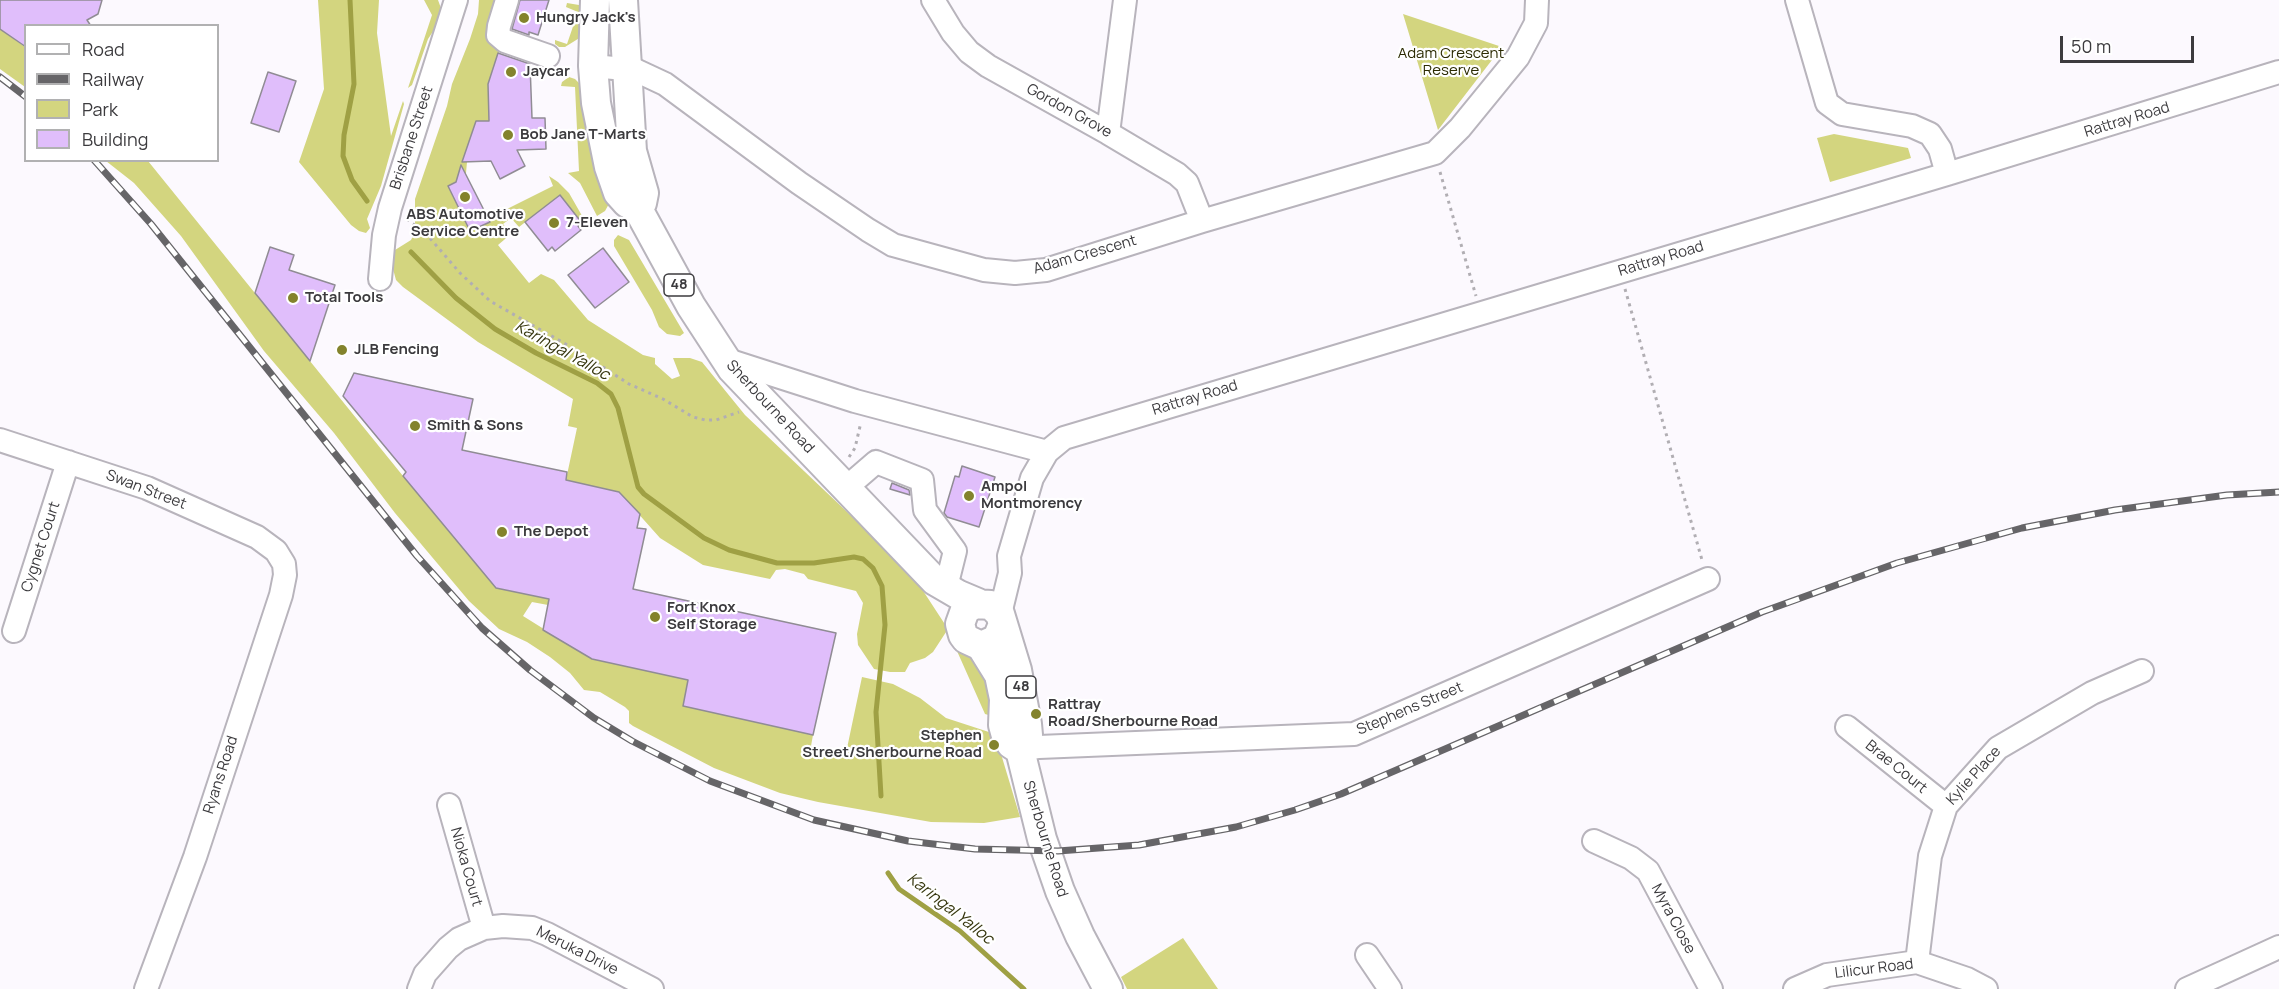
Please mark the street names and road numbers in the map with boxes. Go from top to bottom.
street label: Gordon Grove [1023,80,1115,142]
street label: Brisbane Street [387,84,437,192]
street label: Rattray Road [2082,98,2172,142]
street label: Adam Crescent [1031,232,1139,278]
street label: Rattray Road [1616,237,1706,281]
road number: 48 [664,274,694,296]
street label: Sherbourne Road [722,357,818,457]
street label: Rattray Road [1150,376,1240,420]
street label: Swan Street [103,466,189,514]
street label: Cygnet Court [18,500,64,594]
road number: 48 [1006,676,1036,698]
street label: Stephens Street [1354,679,1466,739]
street label: Ryans Road [200,734,242,816]
street label: Brae Court [1861,737,1931,797]
street label: Kylie Place [1943,743,2005,809]
street label: Sherbourne Road [1019,779,1071,899]
street label: Nioka Court [446,825,486,909]
street label: Myra Close [1647,881,1699,957]
street label: Meruka Drive [533,923,621,979]
street label: Lilicur Road [1834,955,1914,983]

